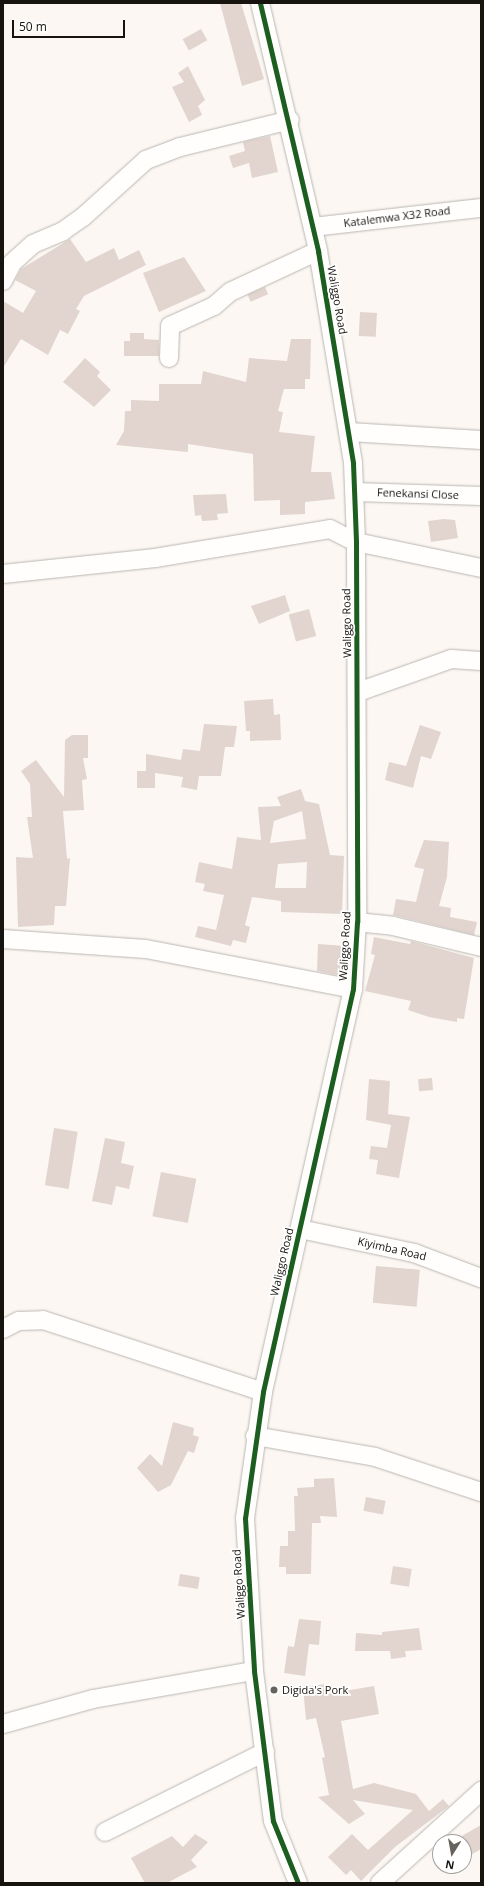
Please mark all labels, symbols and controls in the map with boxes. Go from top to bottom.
scale bar [14,12,127,38]
text: 50 m [19,18,47,35]
street label: Katalemwa X32 Road [343,204,451,230]
street label: Waliggo Road [324,265,350,335]
street label: Fenekansi Close [377,486,459,502]
street label: Waliggo Road [340,588,354,658]
street label: Waliggo Road [337,911,353,981]
street label: Waliggo Road [268,1227,296,1297]
street label: Kiyimba Road [356,1235,428,1263]
street label: Waliggo Road [230,1549,248,1619]
place label: Digida's Pork [282,1683,348,1697]
marker: Digida's Pork [269,1685,279,1695]
north arrow [432,1834,472,1874]
text: N [444,1857,456,1874]

